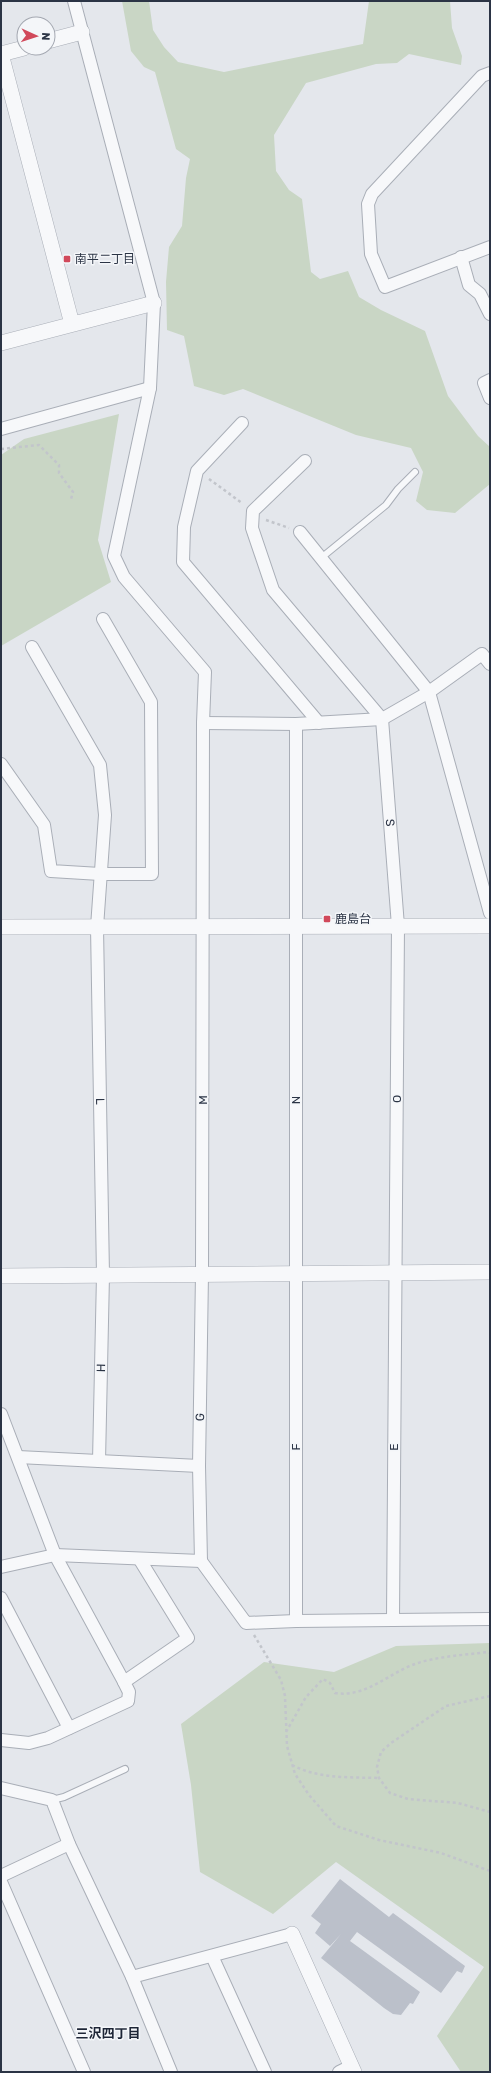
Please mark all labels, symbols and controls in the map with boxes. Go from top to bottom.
north arrow [16,16,56,56]
text: N [39,32,52,41]
place label: 南平二丁目 [75,252,135,266]
marker: 南平二丁目 [62,254,72,264]
street label: S [383,818,397,827]
place label: 鹿島台 [335,912,371,926]
marker: 鹿島台 [322,914,332,924]
street label: M [196,1095,210,1105]
street label: O [390,1095,404,1103]
street label: N [289,1096,303,1104]
street label: L [93,1098,107,1105]
street label: H [94,1364,108,1372]
street label: G [193,1413,207,1421]
street label: F [289,1443,303,1451]
street label: E [387,1443,401,1451]
district label: 三沢四丁目 [75,2026,141,2041]

